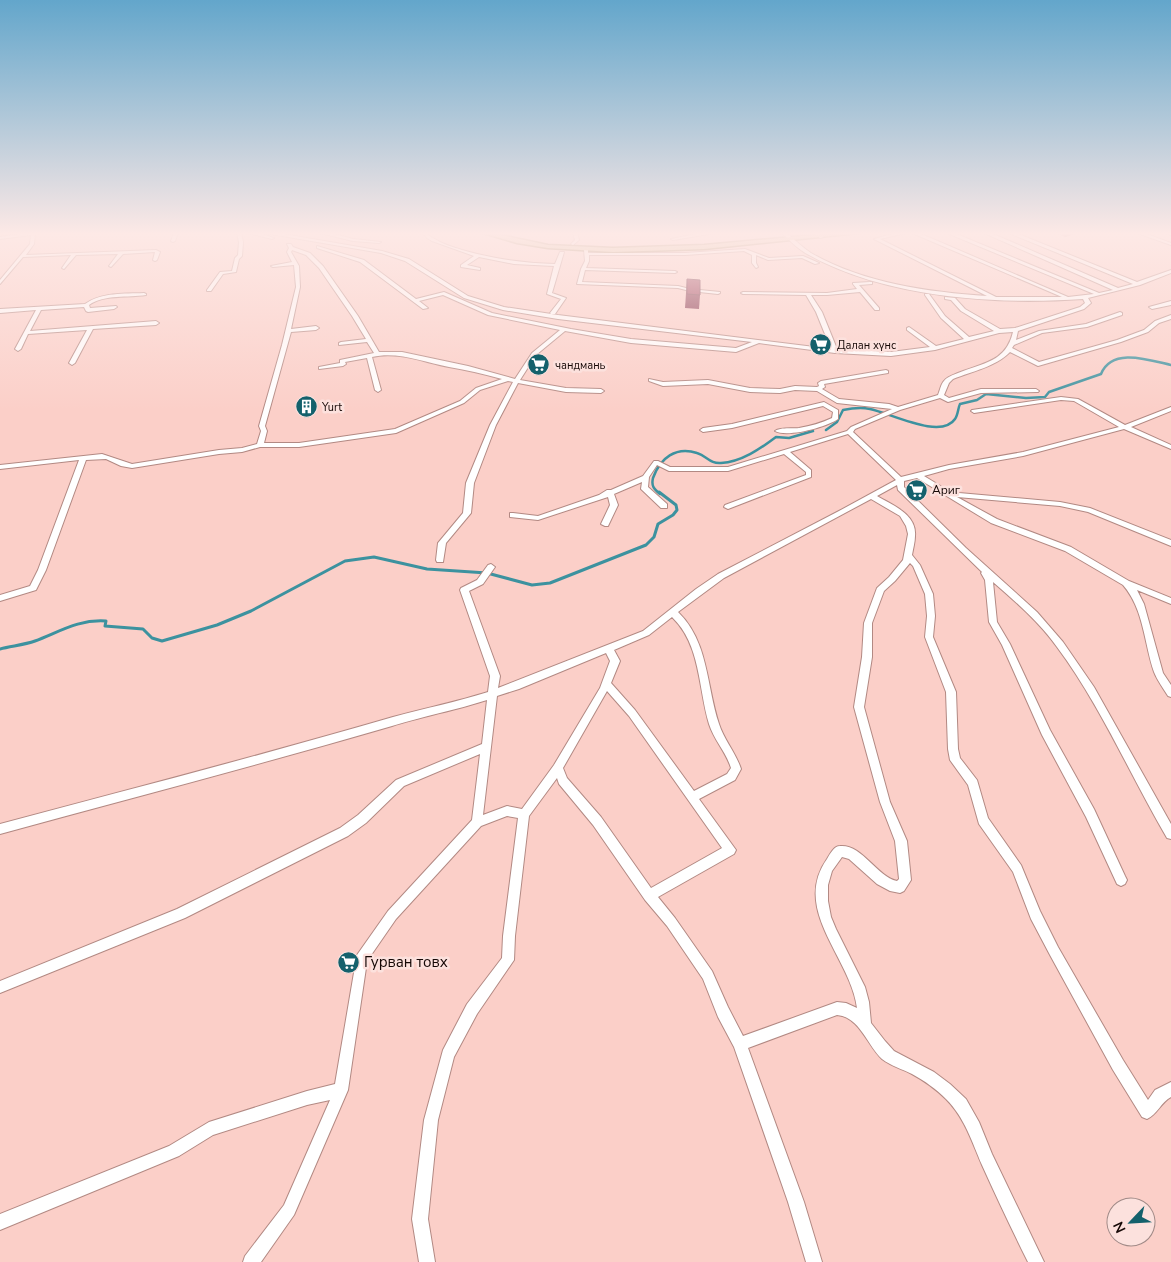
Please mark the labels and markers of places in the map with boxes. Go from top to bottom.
supermarket icon: Далан хүнс [809,333,833,357]
place label: Далан хүнс [837,338,896,353]
supermarket icon: чандмань [527,353,551,377]
place label: чандмань [555,358,606,373]
building icon: Yurt [294,395,318,419]
place label: Yurt [321,400,342,415]
supermarket icon: Ариг [904,478,928,502]
place label: Ариг [932,482,961,498]
supermarket icon: Гурван товх [336,950,360,974]
place label: Гурван товх [364,952,448,972]

